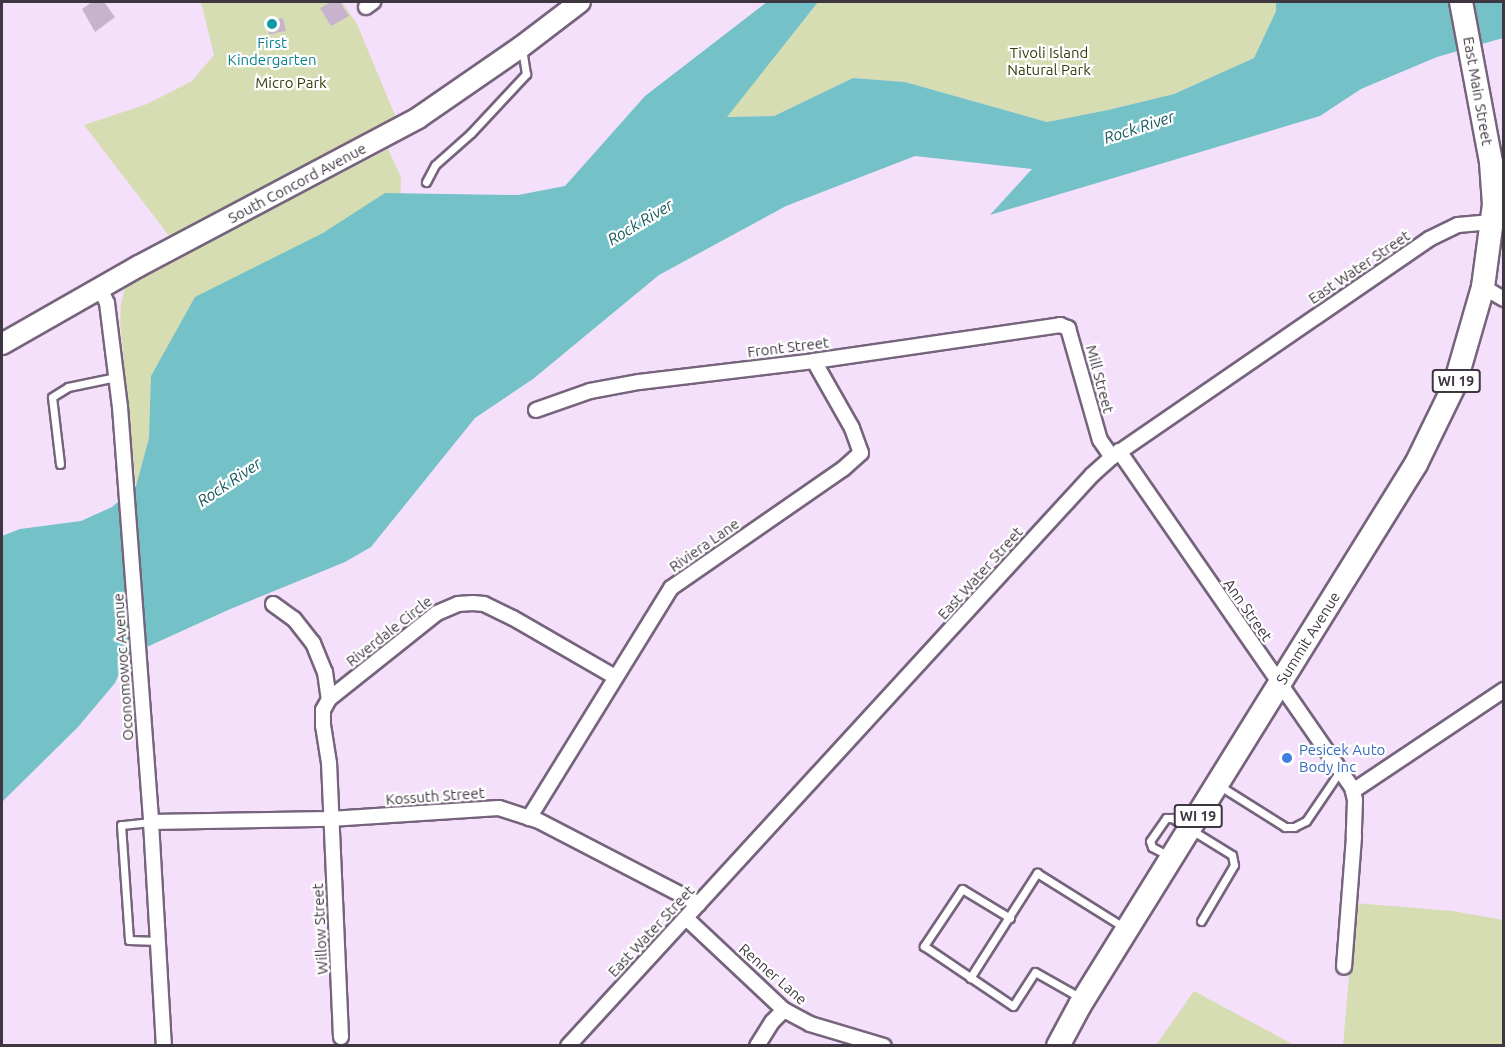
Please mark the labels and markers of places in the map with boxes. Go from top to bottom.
marker: First Kindergarten [265,17,279,31]
place label: First Kindergarten [227,33,317,68]
place label: Pesicek Auto Body Inc [1299,740,1385,775]
marker: Pesicek Auto Body Inc [1280,751,1294,765]

